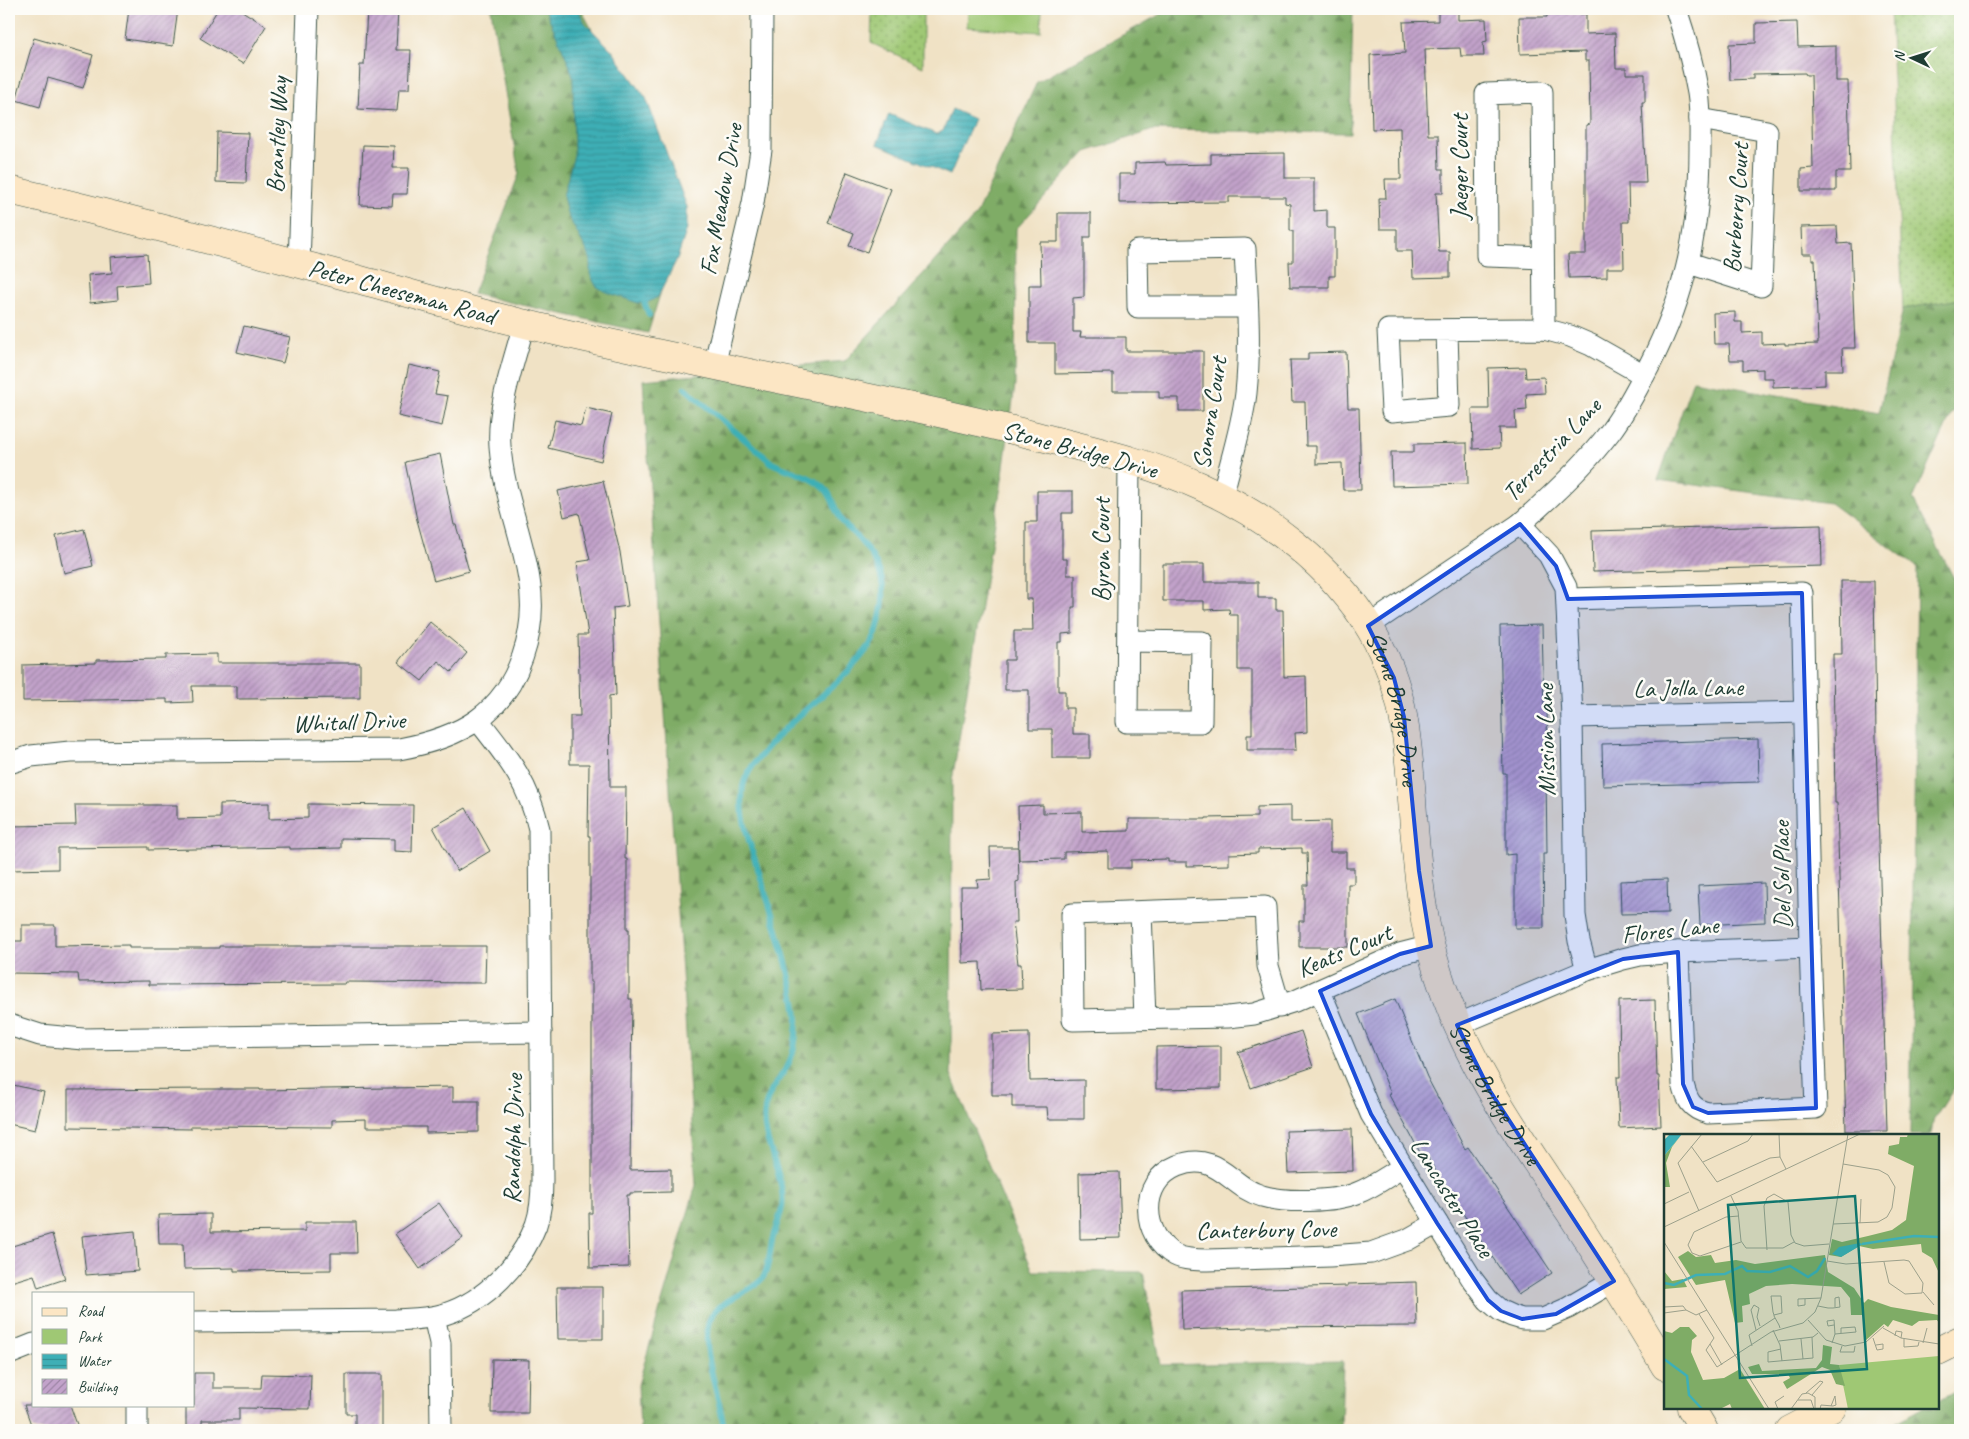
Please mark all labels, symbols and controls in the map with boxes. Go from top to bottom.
north arrow [1886,32,1936,82]
text: N [1891,50,1908,62]
street label: Brantley Way [259,74,295,194]
street label: Jaeger Court [1444,111,1476,221]
street label: Fox Meadow Drive [692,119,750,277]
street label: Burberry Court [1716,139,1757,274]
street label: Peter Cheeseman Road [305,252,502,333]
street label: Sonora Court [1185,352,1235,472]
street label: Terrestria Lane [1495,390,1609,508]
street label: Stone Bridge Drive [999,414,1163,486]
street label: Byron Court [1086,495,1118,602]
street label: Stone Bridge Drive [1358,626,1426,789]
street label: La Jolla Lane [1633,671,1745,705]
street label: Mission Lane [1529,682,1563,796]
street label: Whitall Drive [292,704,408,740]
street label: Del Sol Place [1765,819,1799,929]
street label: Flores Lane [1620,909,1722,951]
street label: Keats Court [1292,916,1399,985]
street label: Stone Bridge Drive [1441,1018,1550,1173]
street label: Randolph Drive [496,1072,530,1204]
street label: Lancaster Place [1403,1132,1503,1265]
inset map [1664,1134,1939,1409]
street label: Canterbury Cove [1196,1213,1338,1247]
legend [32,1292,195,1406]
text: Road [78,1302,105,1321]
text: Park [78,1328,103,1347]
text: Water [78,1352,112,1371]
text: Building [78,1378,118,1397]

